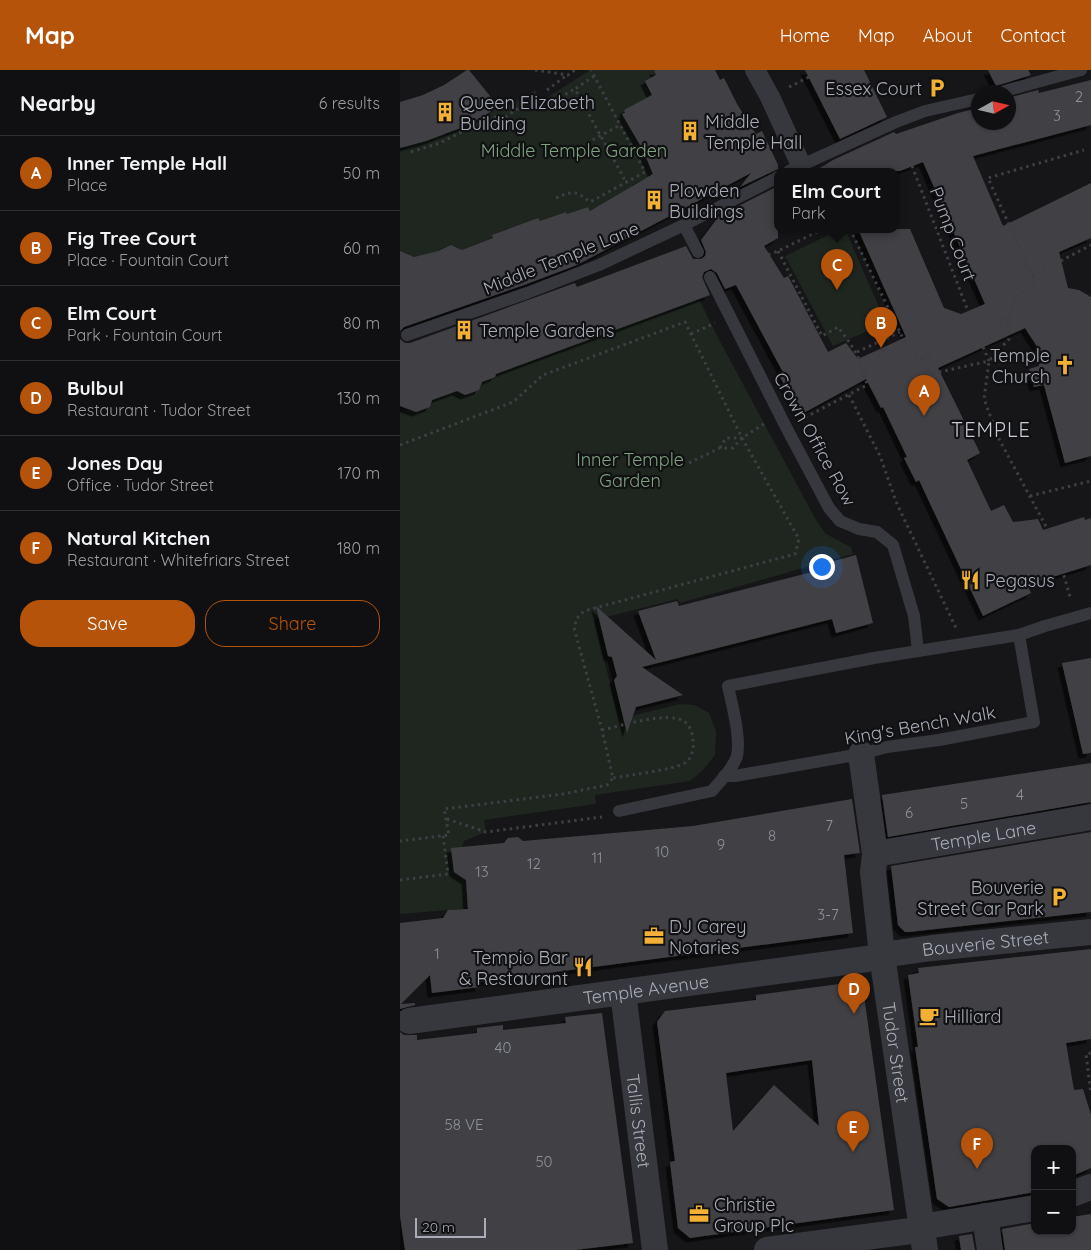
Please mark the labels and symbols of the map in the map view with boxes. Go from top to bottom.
place label: Essex Court [825,77,922,100]
parking icon: Essex Court [926,77,948,99]
north arrow [971,85,1016,130]
house number: 2 [1075,87,1083,106]
place label: Queen Elizabeth Building [460,91,595,135]
building icon: Queen Elizabeth Building [434,101,456,123]
house number: 3 [1053,106,1061,125]
place label: Middle Temple Hall [705,110,802,154]
building icon: Middle Temple Hall [679,120,701,142]
park label: Middle Temple Garden [481,139,667,162]
place label: Plowden Buildings [669,179,743,223]
street label: Pump Court [925,184,981,284]
building icon: Plowden Buildings [643,189,665,211]
street label: Middle Temple Lane [480,216,642,300]
pin: C [821,249,853,290]
pin: B [865,307,897,348]
building icon: Temple Gardens [453,319,475,341]
place label: Temple Gardens [479,319,614,342]
place label: Temple Church [990,344,1050,388]
church icon: Temple Church [1054,354,1076,376]
street label: Crown Office Row [769,368,861,510]
pin: A [908,375,940,416]
district label: TEMPLE [951,417,1031,442]
park label: Inner Temple Garden [576,448,684,492]
your location [809,554,835,580]
restaurant icon: Pegasus [959,569,981,591]
place label: Pegasus [985,569,1055,592]
street label: King's Bench Walk [843,700,997,750]
house number: 4 [1016,785,1024,804]
house number: 5 [960,794,968,813]
house number: 6 [905,803,913,822]
street label: Temple Lane [929,815,1038,856]
house number: 7 [825,816,833,835]
house number: 8 [768,826,776,845]
house number: 9 [717,835,725,854]
house number: 10 [655,842,669,861]
house number: 11 [591,848,603,867]
house number: 12 [527,854,541,873]
house number: 13 [475,862,489,881]
place label: Bouverie Street Car Park [917,876,1044,920]
parking icon: Bouverie Street Car Park [1048,886,1070,908]
house number: 3-7 [817,905,839,924]
place label: DJ Carey Notaries [669,915,746,959]
office icon: DJ Carey Notaries [643,925,665,947]
street label: Bouverie Street [921,925,1050,961]
house number: 1 [434,944,440,963]
place label: Tempio Bar & Restaurant [459,946,568,990]
restaurant icon: Tempio Bar & Restaurant [572,956,594,978]
street label: Temple Avenue [581,969,710,1009]
pin: D [838,973,870,1014]
street label: Tudor Street [877,1000,915,1104]
cafe icon: Hilliard [918,1005,940,1027]
place label: Hilliard [944,1005,1001,1028]
house number: 40 [495,1038,511,1057]
street label: Tallis Street [622,1073,656,1169]
pin: E [837,1111,869,1152]
house number: 58 VE [445,1115,483,1134]
pin: F [961,1128,993,1169]
house number: 50 [535,1152,553,1171]
place label: Christie Group Plc [714,1193,794,1237]
office icon: Christie Group Plc [688,1203,710,1225]
scale bar [415,1215,486,1238]

